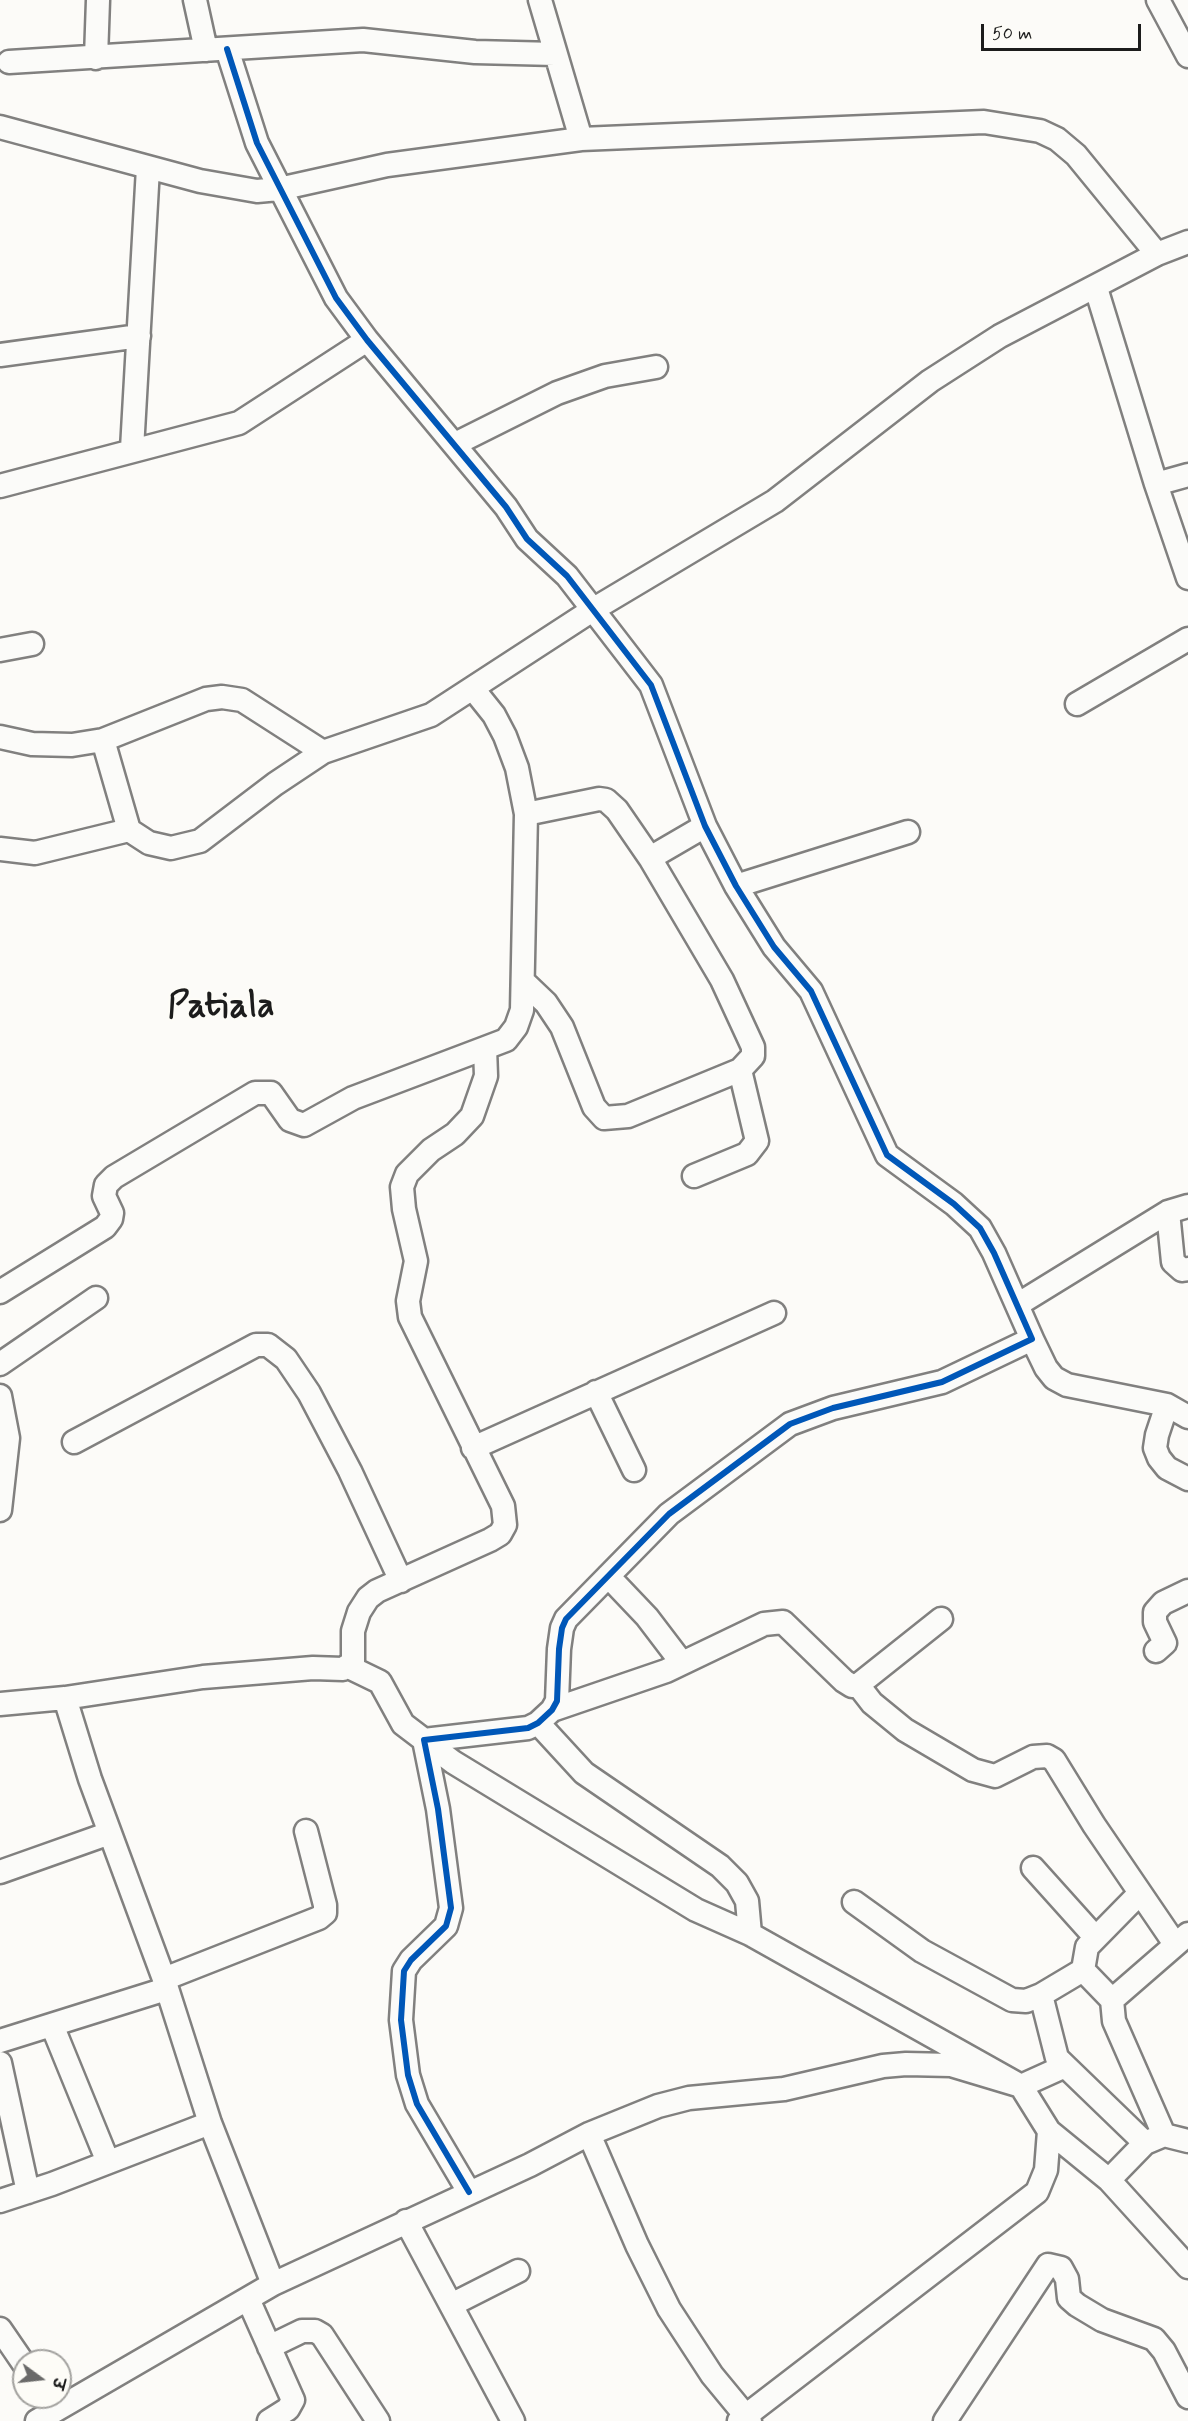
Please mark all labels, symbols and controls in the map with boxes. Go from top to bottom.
scale bar [984,12,1144,50]
text: 50 m [992,22,1032,46]
district label: Patiala [167,986,275,1030]
north arrow [12,2349,72,2409]
text: उ [46,2375,69,2391]

